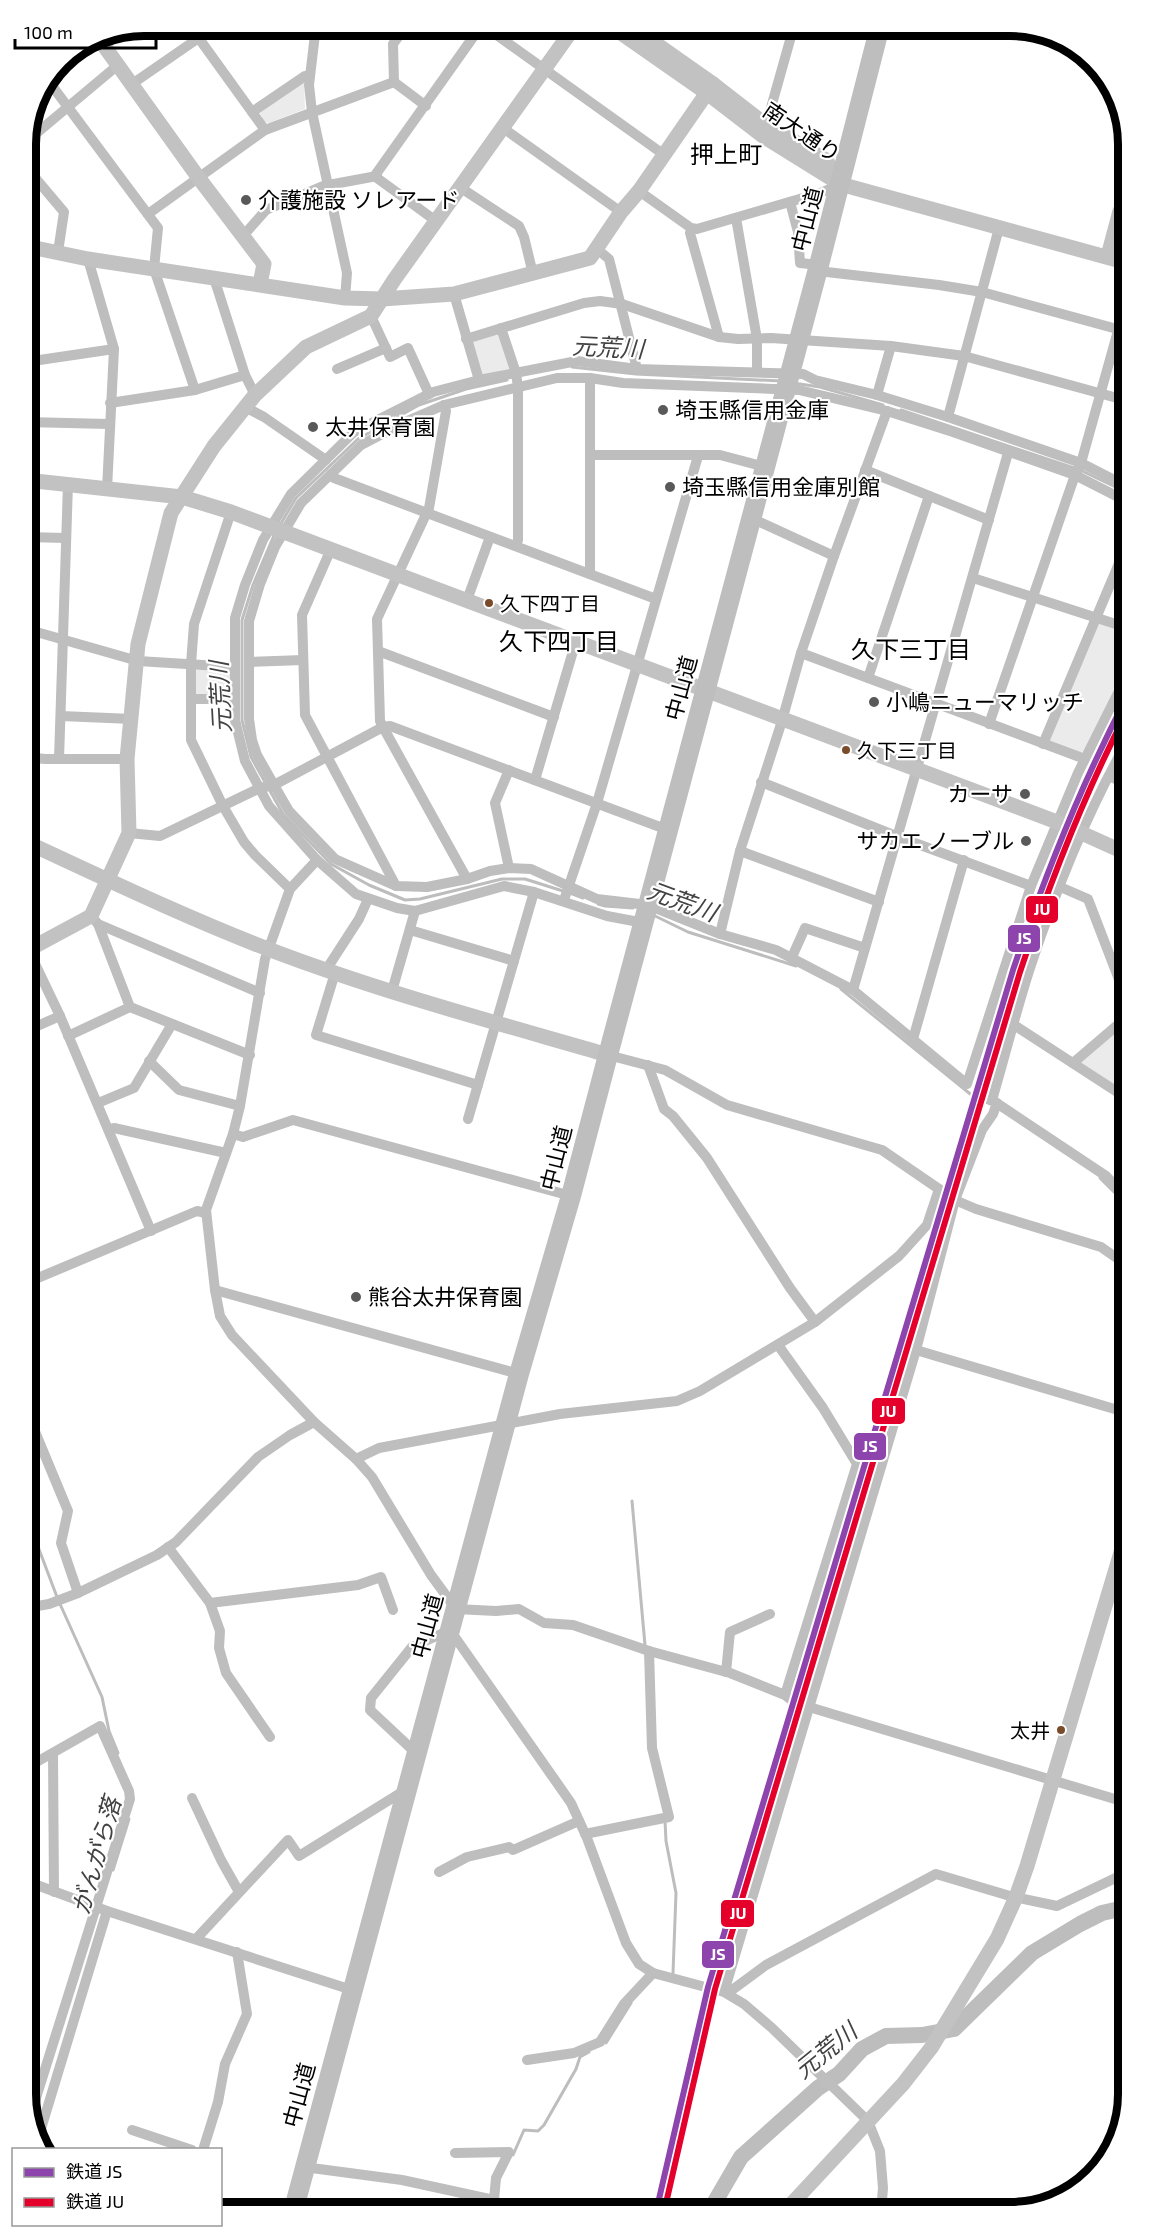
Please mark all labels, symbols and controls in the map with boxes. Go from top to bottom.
scale bar [15,12,156,50]
text: 100 m [24,21,73,43]
street label: 南大通り [759,96,846,167]
district label: 押上町 [690,139,762,168]
street label: 中山道 [785,184,827,254]
place label: 介護施設 ソレアード [258,186,460,212]
marker: 介護施設 ソレアード [239,193,253,207]
water label: 元荒川 [571,330,648,363]
place label: 埼玉縣信用金庫 [675,396,829,422]
marker: 埼玉縣信用金庫 [656,403,670,417]
place label: 太井保育園 [325,413,435,439]
marker: 太井保育園 [306,420,320,434]
place label: 埼玉縣信用金庫別館 [682,473,880,499]
marker: 埼玉縣信用金庫別館 [663,480,677,494]
place label: 久下四丁目 [500,591,600,615]
marker: 久下四丁目 [483,597,495,609]
district label: 久下四丁目 [499,626,619,655]
district label: 久下三丁目 [851,634,971,663]
street label: 中山道 [659,652,701,723]
water label: 元荒川 [203,657,236,734]
place label: 小嶋ニューマリッチ [886,688,1084,714]
marker: 小嶋ニューマリッチ [867,695,881,709]
place label: 久下三丁目 [857,738,957,762]
marker: 久下三丁目 [840,744,852,756]
place label: カーサ [947,780,1013,806]
marker: カーサ [1018,787,1032,801]
place label: サカエ ノーブル [856,827,1014,853]
marker: サカエ ノーブル [1019,834,1033,848]
water label: 元荒川 [644,875,724,928]
line badge: JU [1025,895,1059,924]
text: JU [1034,899,1050,918]
line badge: JS [1007,924,1041,953]
text: JS [1016,928,1032,947]
street label: 中山道 [534,1123,576,1193]
place label: 熊谷太井保育園 [368,1283,522,1309]
marker: 熊谷太井保育園 [349,1290,363,1304]
line badge: JU [871,1397,906,1425]
text: JU [880,1401,896,1420]
line badge: JS [853,1432,887,1461]
text: JS [862,1436,878,1455]
street label: 中山道 [405,1590,447,1661]
place label: 太井 [1010,1718,1050,1742]
marker: 太井 [1055,1724,1067,1736]
water label: がんがら落 [65,1790,127,1917]
line badge: JU [720,1899,755,1928]
text: JU [730,1903,746,1922]
line badge: JS [701,1940,735,1969]
text: JS [710,1944,726,1963]
water label: 元荒川 [788,2014,864,2084]
street label: 中山道 [277,2059,319,2130]
legend [12,2148,222,2226]
text: 鉄道 JS [66,2160,122,2182]
text: 鉄道 JU [66,2190,124,2212]

